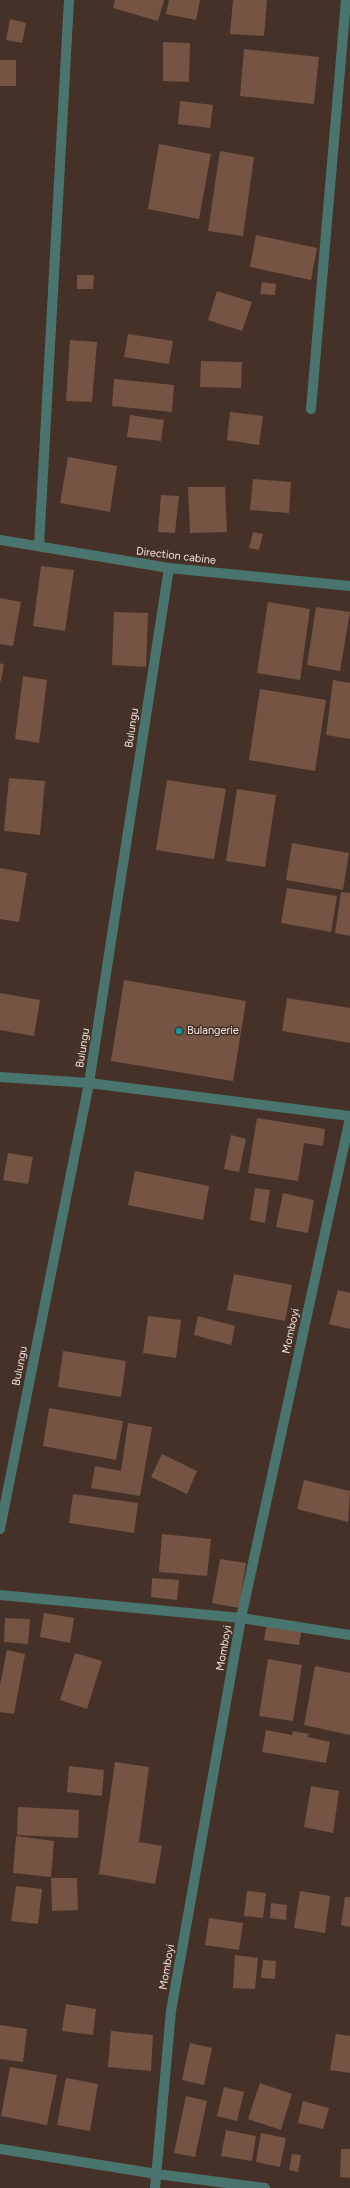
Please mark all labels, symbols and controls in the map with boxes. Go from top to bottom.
street label: Direction cabine [135,545,217,567]
street label: Bulungu [122,707,142,749]
place label: Bulangerie [187,1024,239,1038]
marker: Bulangerie [174,1026,184,1036]
street label: Bulungu [73,1027,93,1069]
street label: Momboyi [280,1307,302,1355]
street label: Bulungu [10,1345,30,1387]
street label: Momboyi [214,1624,234,1672]
street label: Momboyi [157,1943,177,1991]

